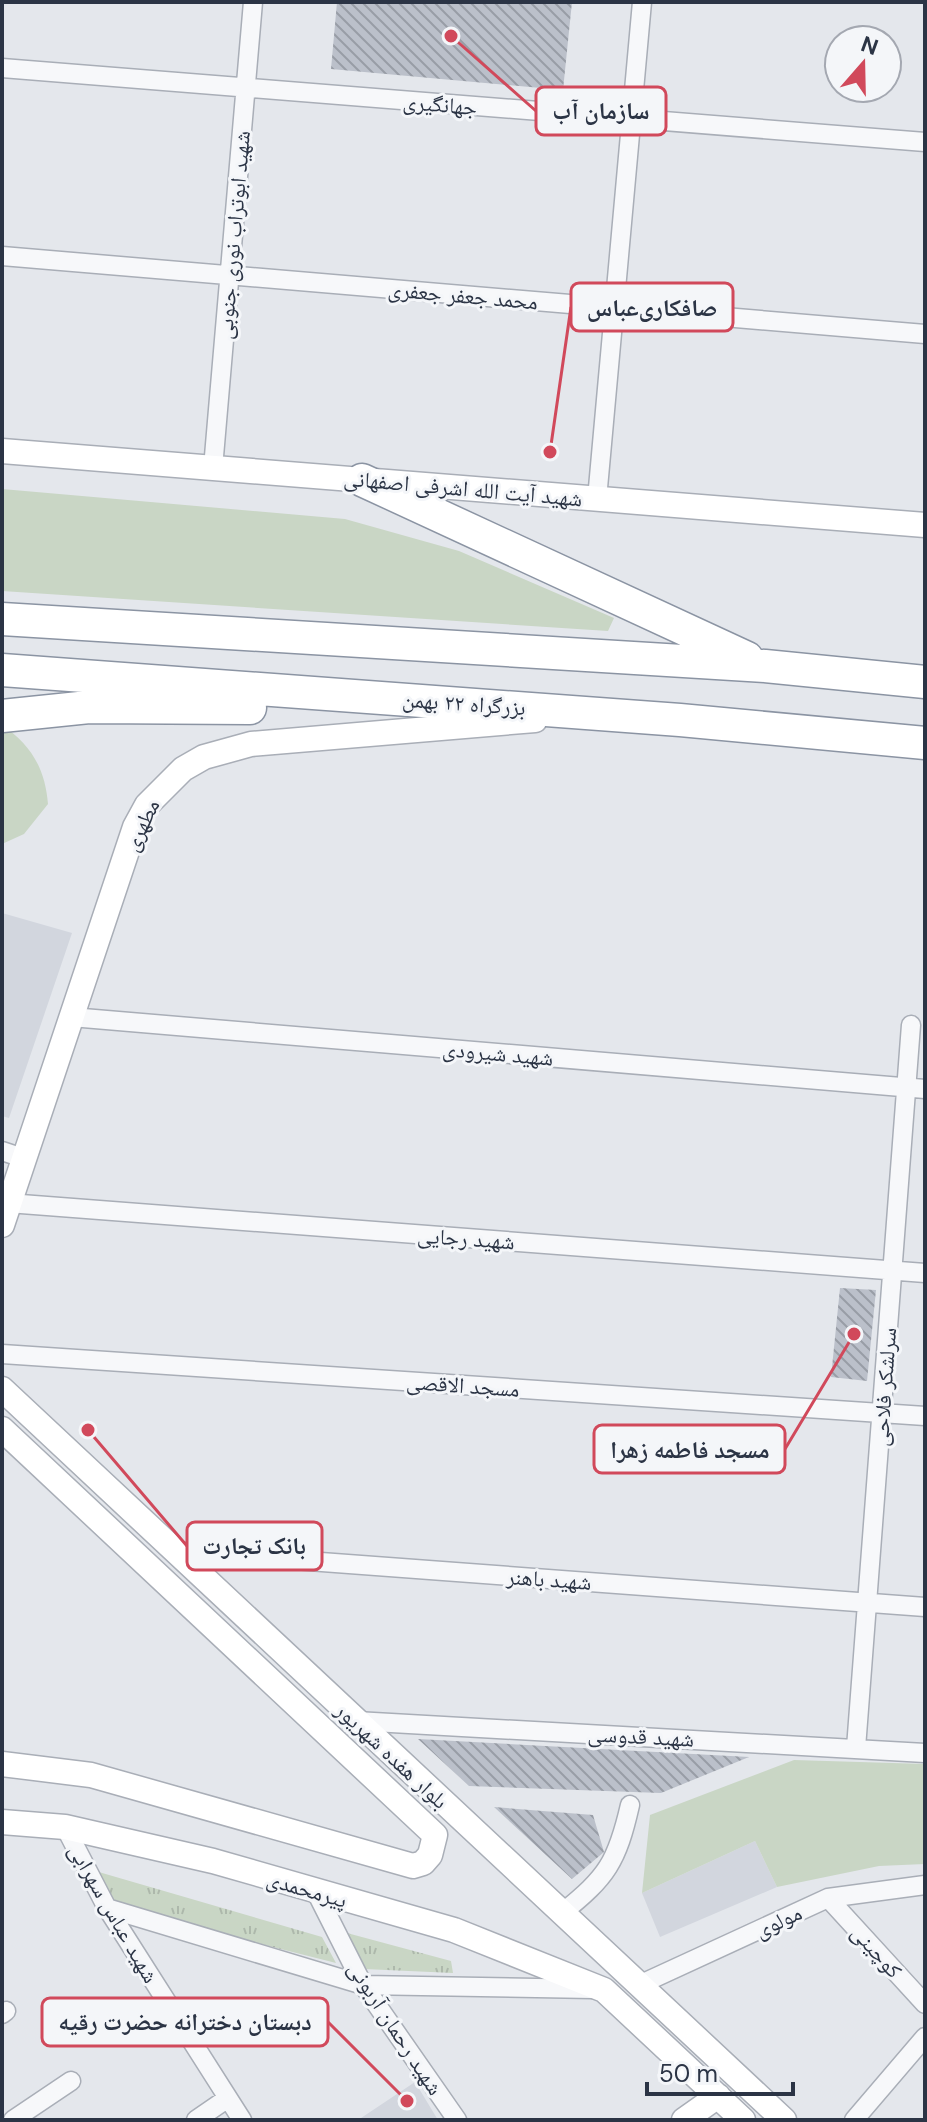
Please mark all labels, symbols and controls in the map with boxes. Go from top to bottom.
north arrow [823,24,903,104]
text: N [857,29,882,62]
street label: جهانگیری [402,87,478,122]
callout: سازمان آب [536,87,666,135]
text: سازمان آب [552,95,650,126]
street label: شهید ابوتراب نوری جنوبی [210,130,257,341]
street label: محمد جعفر جعفری [387,274,539,317]
callout: صافکاری‌عباس [571,283,733,331]
text: صافکاری‌عباس [587,292,717,323]
street label: شهید آیت الله اشرفی اصفهانی [342,464,584,513]
street label: بزرگراه ۲۲ بهمن [401,685,527,722]
street label: مطهری [116,794,166,856]
street label: شهید شیرودی [441,1034,555,1073]
street label: شهید رجایی [416,1221,516,1256]
street label: سرلشکر فلاحی [866,1327,903,1448]
street label: مسجد الاقصی [405,1367,521,1404]
callout: مسجد فاطمه زهرا [594,1425,785,1473]
text: مسجد فاطمه زهرا [610,1434,770,1465]
callout: بانک تجارت [187,1522,322,1570]
text: بانک تجارت [202,1530,306,1561]
street label: شهید باهنر [504,1562,592,1597]
street label: بلوار هفده شهریور [328,1695,454,1815]
street label: شهید قدوسی [587,1719,695,1754]
street label: شهید عباس سهرابی [62,1838,165,1988]
street label: پیرمحمدی [263,1864,350,1915]
street label: مولوی [750,1898,806,1945]
street label: کوچینی [845,1918,908,1984]
street label: شهید رحمان آربونی [341,1956,450,2101]
callout: دبستان دخترانه حضرت رقیه [42,1998,328,2046]
text: دبستان دخترانه حضرت رقیه [58,2006,312,2037]
scale bar [647,2046,793,2096]
text: 50 m [659,2058,718,2089]

